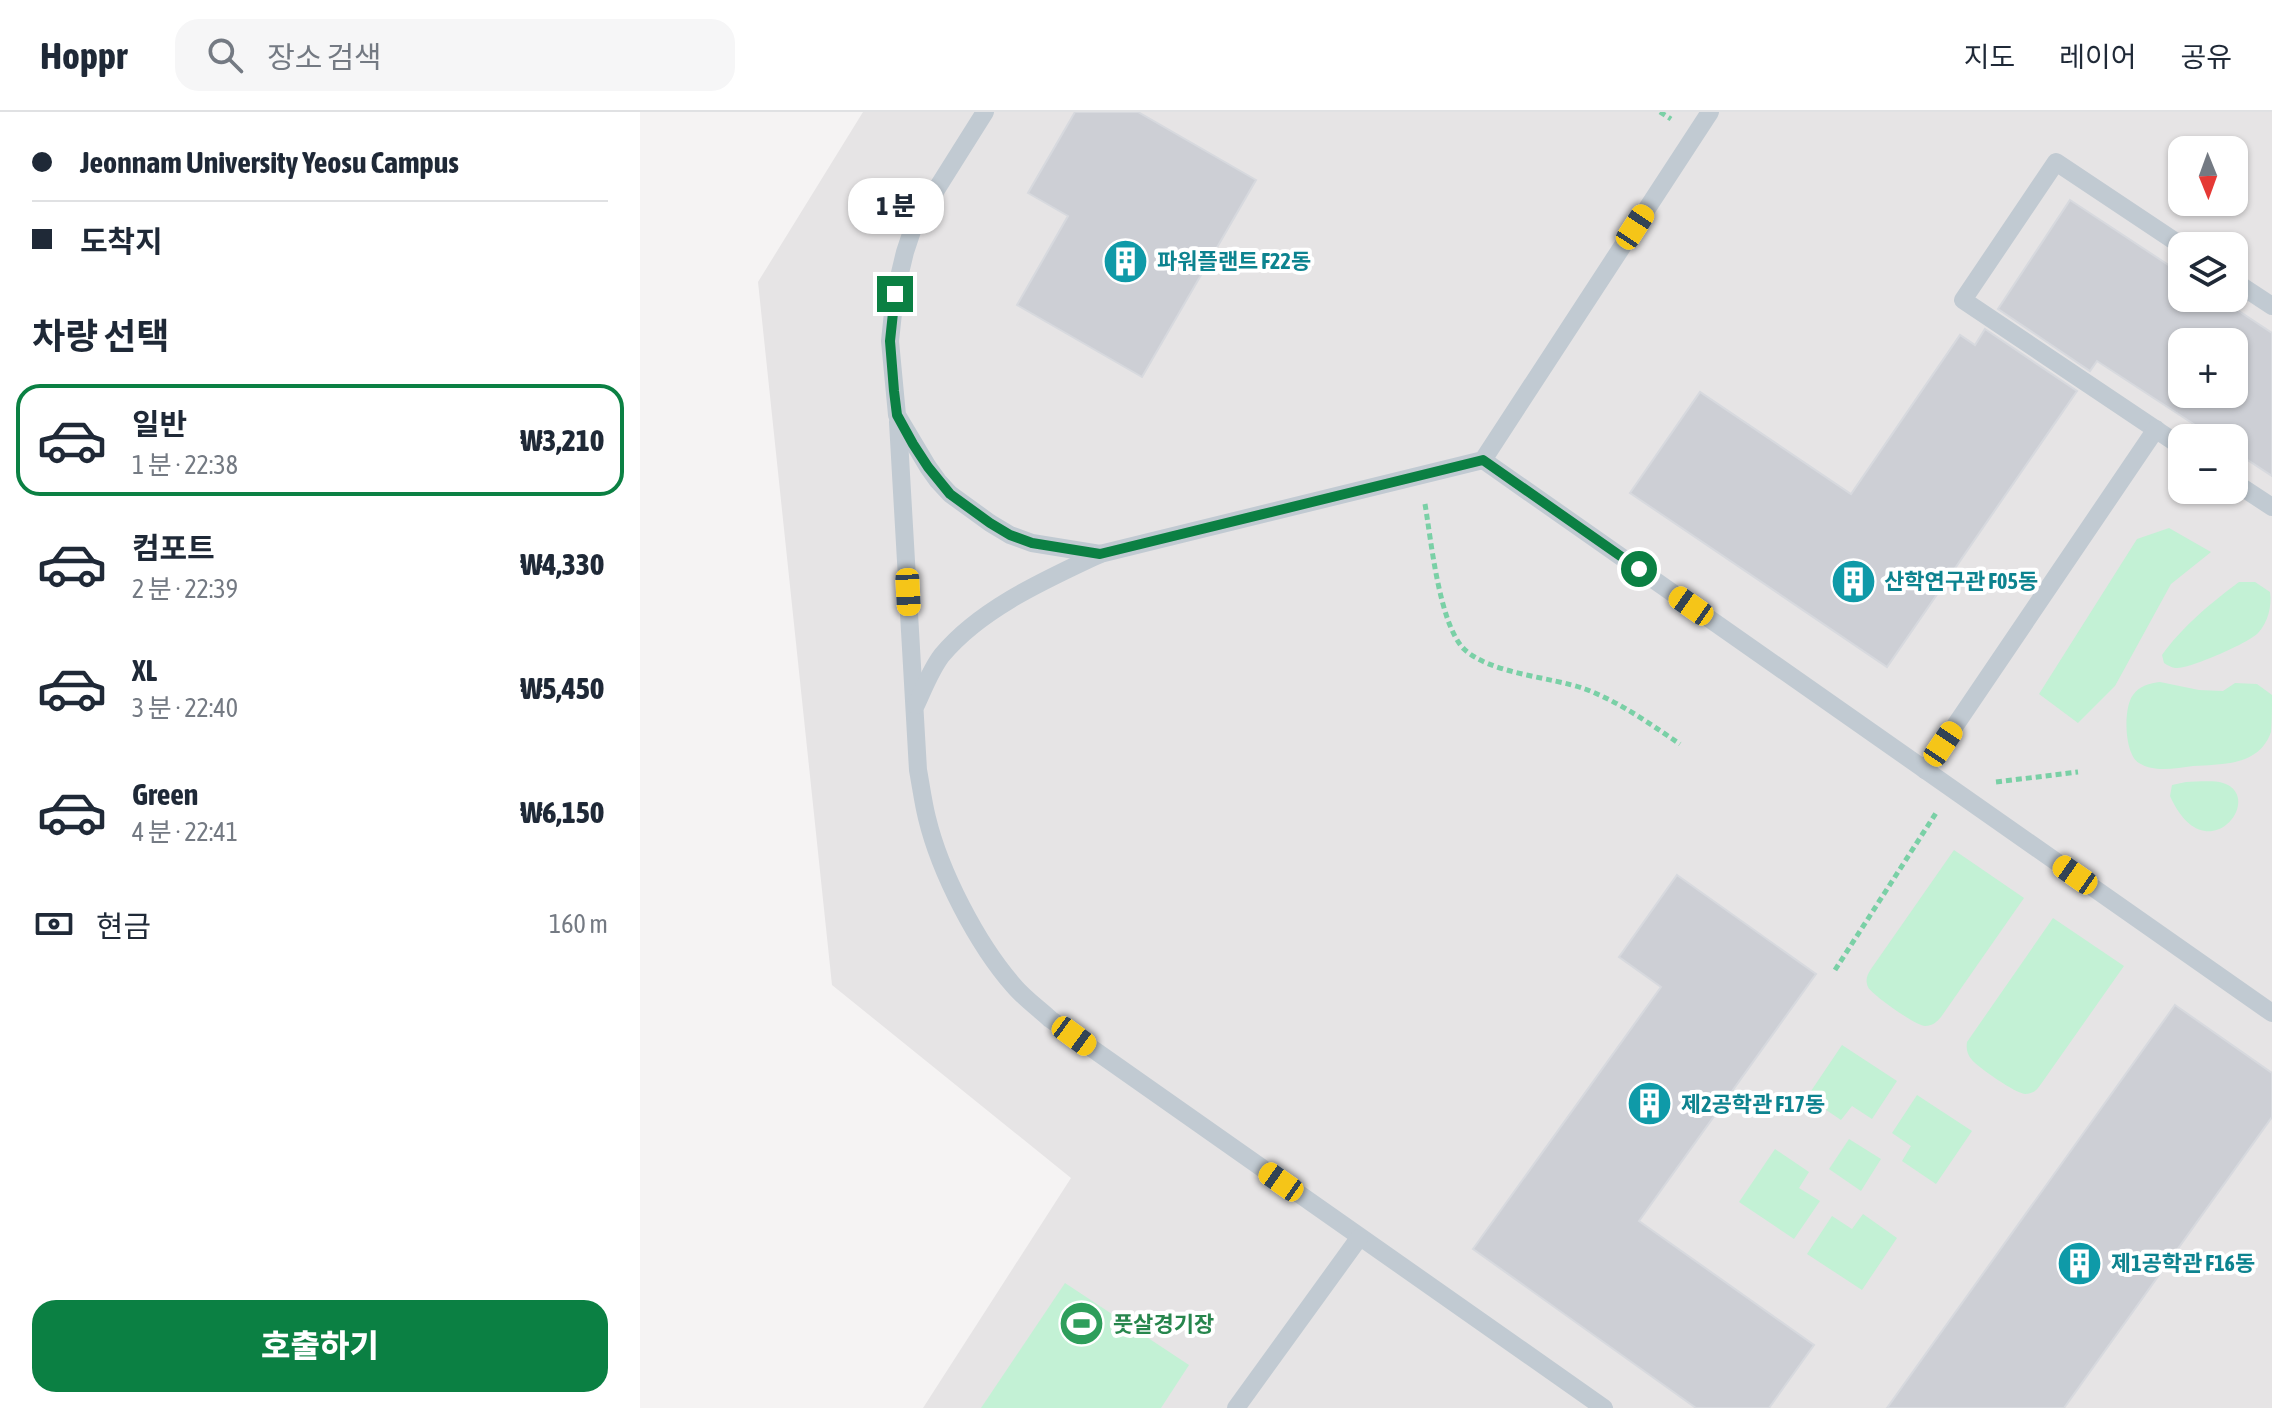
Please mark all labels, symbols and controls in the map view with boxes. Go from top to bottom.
search box [175,19,735,91]
icon: search [203,33,247,77]
text: Hoppr [40,34,127,77]
text: 장소 검색 [267,40,382,74]
text: 지도 [1964,41,2015,73]
text: 레이어 [2059,41,2136,73]
text: 공유 [2180,41,2232,73]
north arrow [2168,136,2248,216]
map controls [2168,136,2248,504]
text: Jeonnam University Yeosu Campus [80,145,459,179]
callout: 1 분 [847,178,943,234]
text: 1 분 [876,191,916,221]
car [1612,200,1658,254]
text: 도착지 [80,224,163,258]
button: layers [2168,232,2248,312]
building icon: 파워플랜트 F22동 [1102,237,1150,285]
place label: 파워플랜트 F22동 [1157,248,1311,274]
route end [877,276,913,312]
text: 차량 선택 [32,315,169,357]
button: + [2168,328,2248,408]
icon: car [36,404,108,476]
text: 일반 [132,407,187,441]
text: ₩3,210 [521,423,604,457]
button: − [2168,424,2248,504]
text: 1 분 · 22:38 [132,450,238,480]
icon: car [36,528,108,600]
text: 컴포트 [132,531,215,565]
text: ₩4,330 [521,547,604,581]
route start [1621,551,1657,587]
building icon: 산학연구관 F05동 [1829,557,1877,605]
car [895,567,921,617]
place label: 산학연구관 F05동 [1884,568,2038,594]
text: 2 분 · 22:39 [132,574,238,604]
car [1664,582,1718,630]
icon: car [36,652,108,724]
text: XL [132,653,157,687]
text: ₩5,450 [521,671,604,705]
text: 3 분 · 22:40 [132,693,238,723]
car [1920,717,1966,771]
icon: car [36,776,108,848]
text: Green [132,777,198,811]
text: ₩6,150 [521,795,604,829]
text: 4 분 · 22:41 [132,817,238,847]
car [2048,851,2102,899]
icon: cash [32,902,76,946]
text: 현금 [96,909,151,943]
text: 160 m [549,909,608,939]
car [1048,1012,1100,1060]
building icon: 제2공학관 F17동 [1626,1080,1674,1128]
place label: 제2공학관 F17동 [1681,1091,1825,1117]
car [1254,1158,1308,1206]
building icon: 제1공학관 F16동 [2056,1239,2104,1287]
place label: 제1공학관 F16동 [2111,1250,2255,1276]
button: 호출하기 [32,1300,608,1392]
sports icon: 풋살경기장 [1058,1300,1106,1348]
place label: 풋살경기장 [1113,1311,1214,1337]

